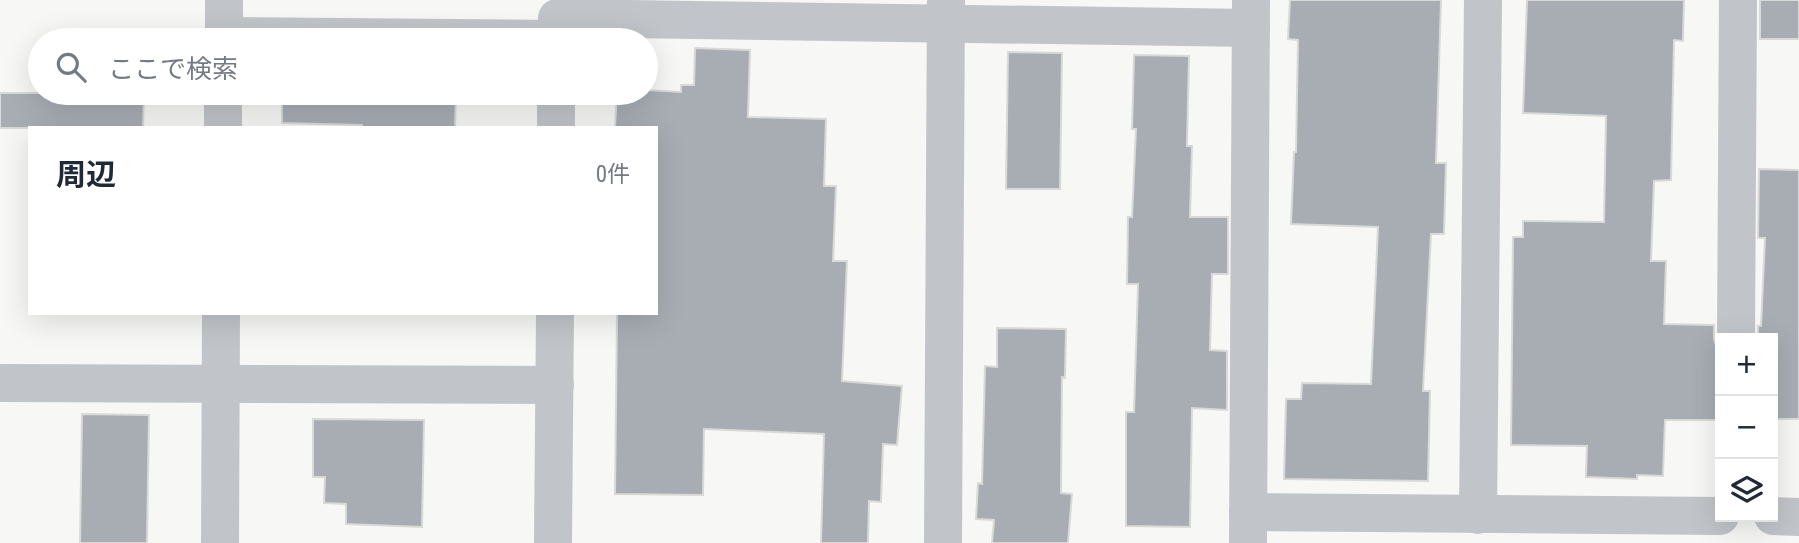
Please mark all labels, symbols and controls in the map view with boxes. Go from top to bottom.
search box [28,28,658,105]
icon: search [52,48,90,86]
text: ここで検索 [108,54,238,84]
text: 周辺 [56,157,116,192]
text: 0件 [596,161,630,188]
map controls [1715,333,1778,522]
button: + [1715,333,1778,396]
button: − [1715,396,1778,459]
button: layers [1715,459,1778,522]

